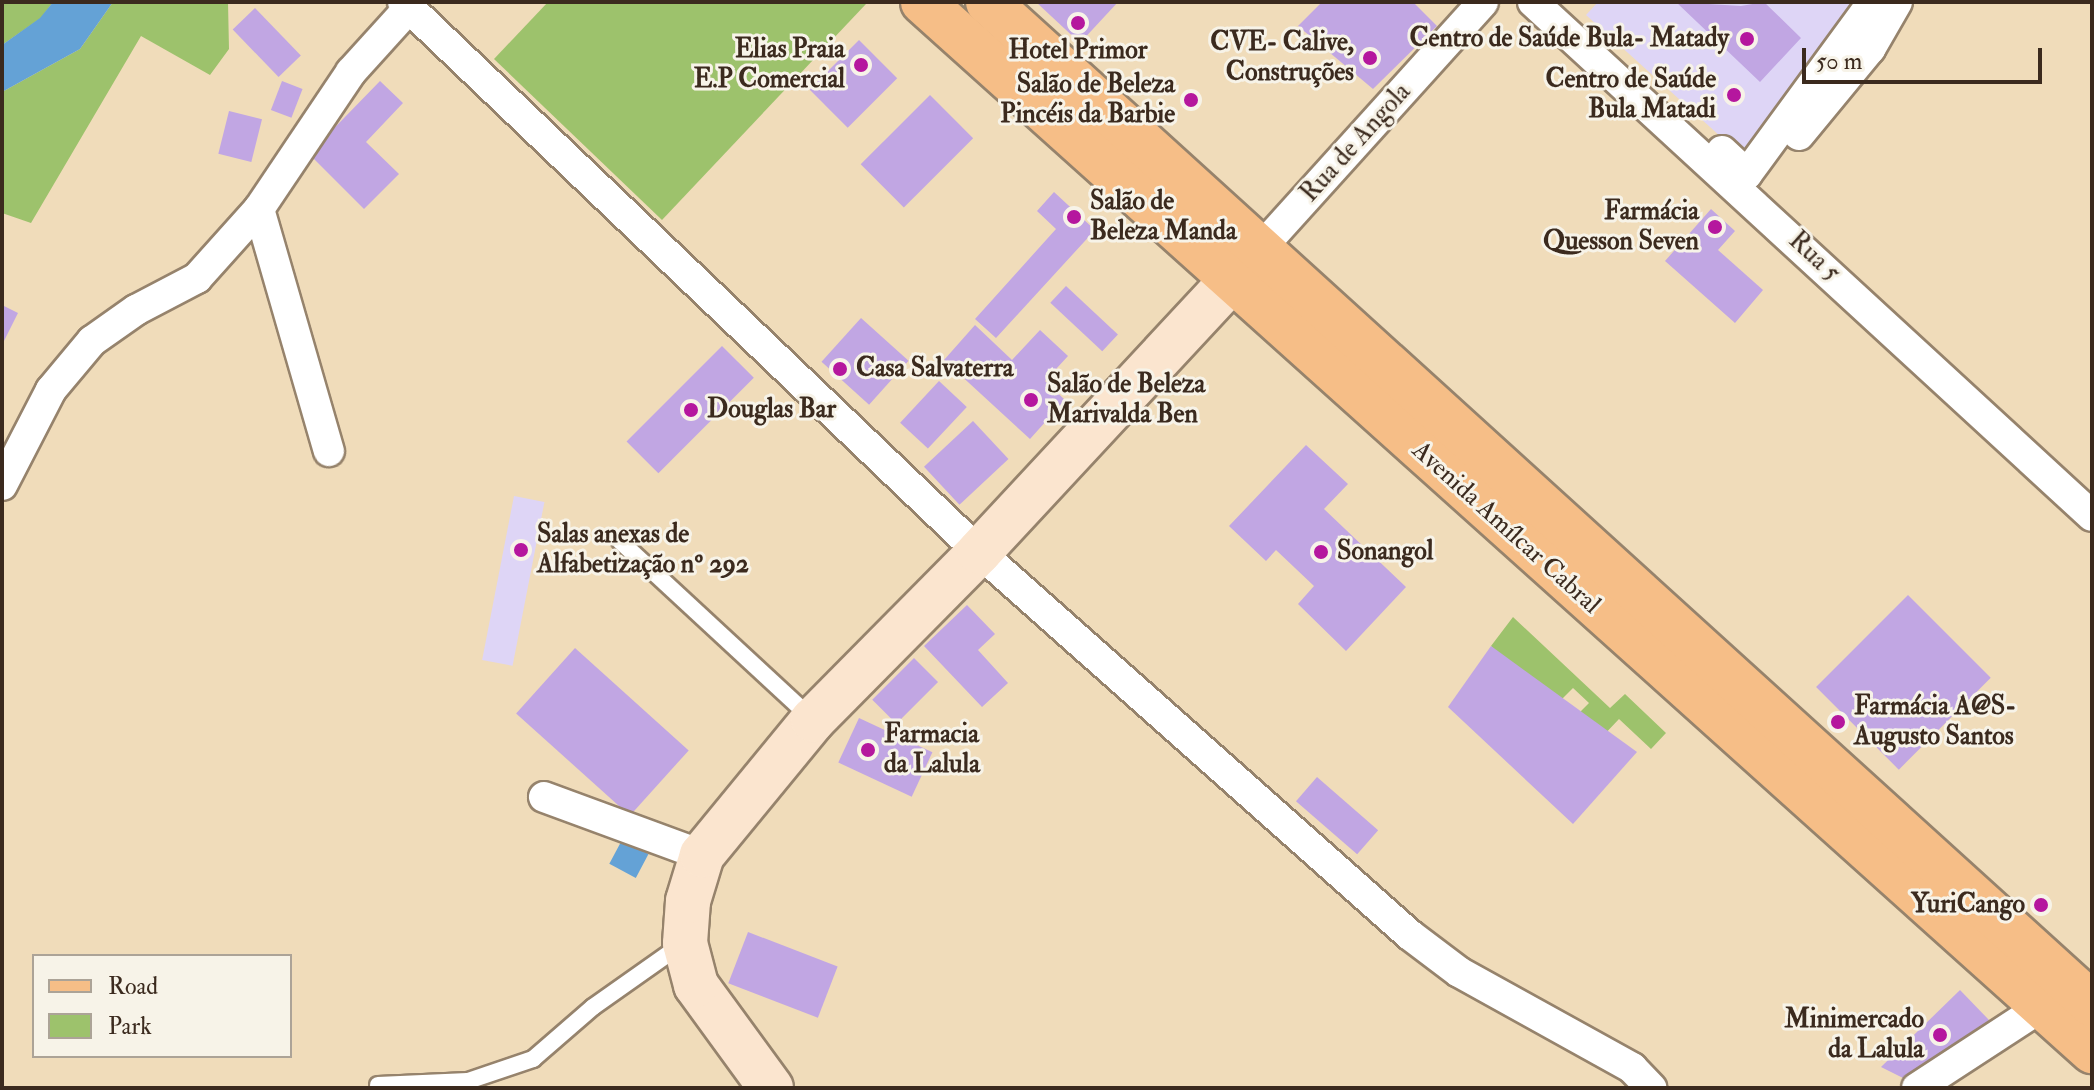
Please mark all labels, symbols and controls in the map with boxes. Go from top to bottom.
marker: Hotel Primor [1069,14,1087,32]
place label: Centro de Saúde Bula- Matady [1410,23,1729,55]
place label: CVE- Calive, Construções [1210,27,1354,88]
marker: Centro de Saúde Bula- Matady [1736,28,1758,50]
scale bar [1806,32,2046,82]
place label: Elias Praia E.P Comercial [694,34,845,96]
place label: Hotel Primor [1009,35,1147,67]
text: 50 m [1816,46,1862,77]
marker: CVE- Calive, Construções [1361,49,1379,67]
marker: Elias Praia E.P Comercial [852,56,870,74]
place label: Centro de Saúde Bula Matadi [1545,64,1716,126]
place label: Salão de Beleza Pincéis da Barbie [1000,69,1175,130]
street label: Rua de Angola [1294,77,1418,209]
marker: Centro de Saúde Bula Matadi [1723,84,1745,106]
marker: Salão de Beleza Pincéis da Barbie [1182,91,1200,109]
place label: Salão de Beleza Manda [1090,186,1237,248]
place label: Farmácia Quesson Seven [1543,196,1699,258]
marker: Salão de Beleza Manda [1065,208,1083,226]
marker: Farmácia Quesson Seven [1706,218,1724,236]
street label: Rua 5 [1782,225,1846,289]
place label: Casa Salvaterra [856,353,1014,385]
marker: Casa Salvaterra [831,360,849,378]
place label: Salão de Beleza Marivalda Ben [1047,369,1205,430]
marker: Salão de Beleza Marivalda Ben [1022,391,1040,409]
place label: Douglas Bar [707,394,836,426]
marker: Douglas Bar [682,401,700,419]
street label: Avenida Amílcar Cabral [1405,435,1607,621]
place label: Salas anexas de Alfabetização nº 292 [537,519,749,580]
place label: Sonangol [1337,536,1433,568]
marker: Salas anexas de Alfabetização nº 292 [512,541,530,559]
marker: Sonangol [1312,543,1330,561]
place label: Farmácia A@S- Augusto Santos [1854,691,2016,752]
marker: Farmácia A@S- Augusto Santos [1829,713,1847,731]
place label: Farmacia da Lalula [884,719,980,780]
marker: Farmacia da Lalula [859,741,877,759]
place label: YuriCango [1911,889,2025,921]
marker: YuriCango [2032,896,2050,914]
legend [32,954,292,1058]
text: Road [108,971,158,1002]
place label: Minimercado da Lalula [1785,1004,1924,1066]
text: Park [108,1011,152,1042]
marker: Minimercado da Lalula [1931,1026,1949,1044]

